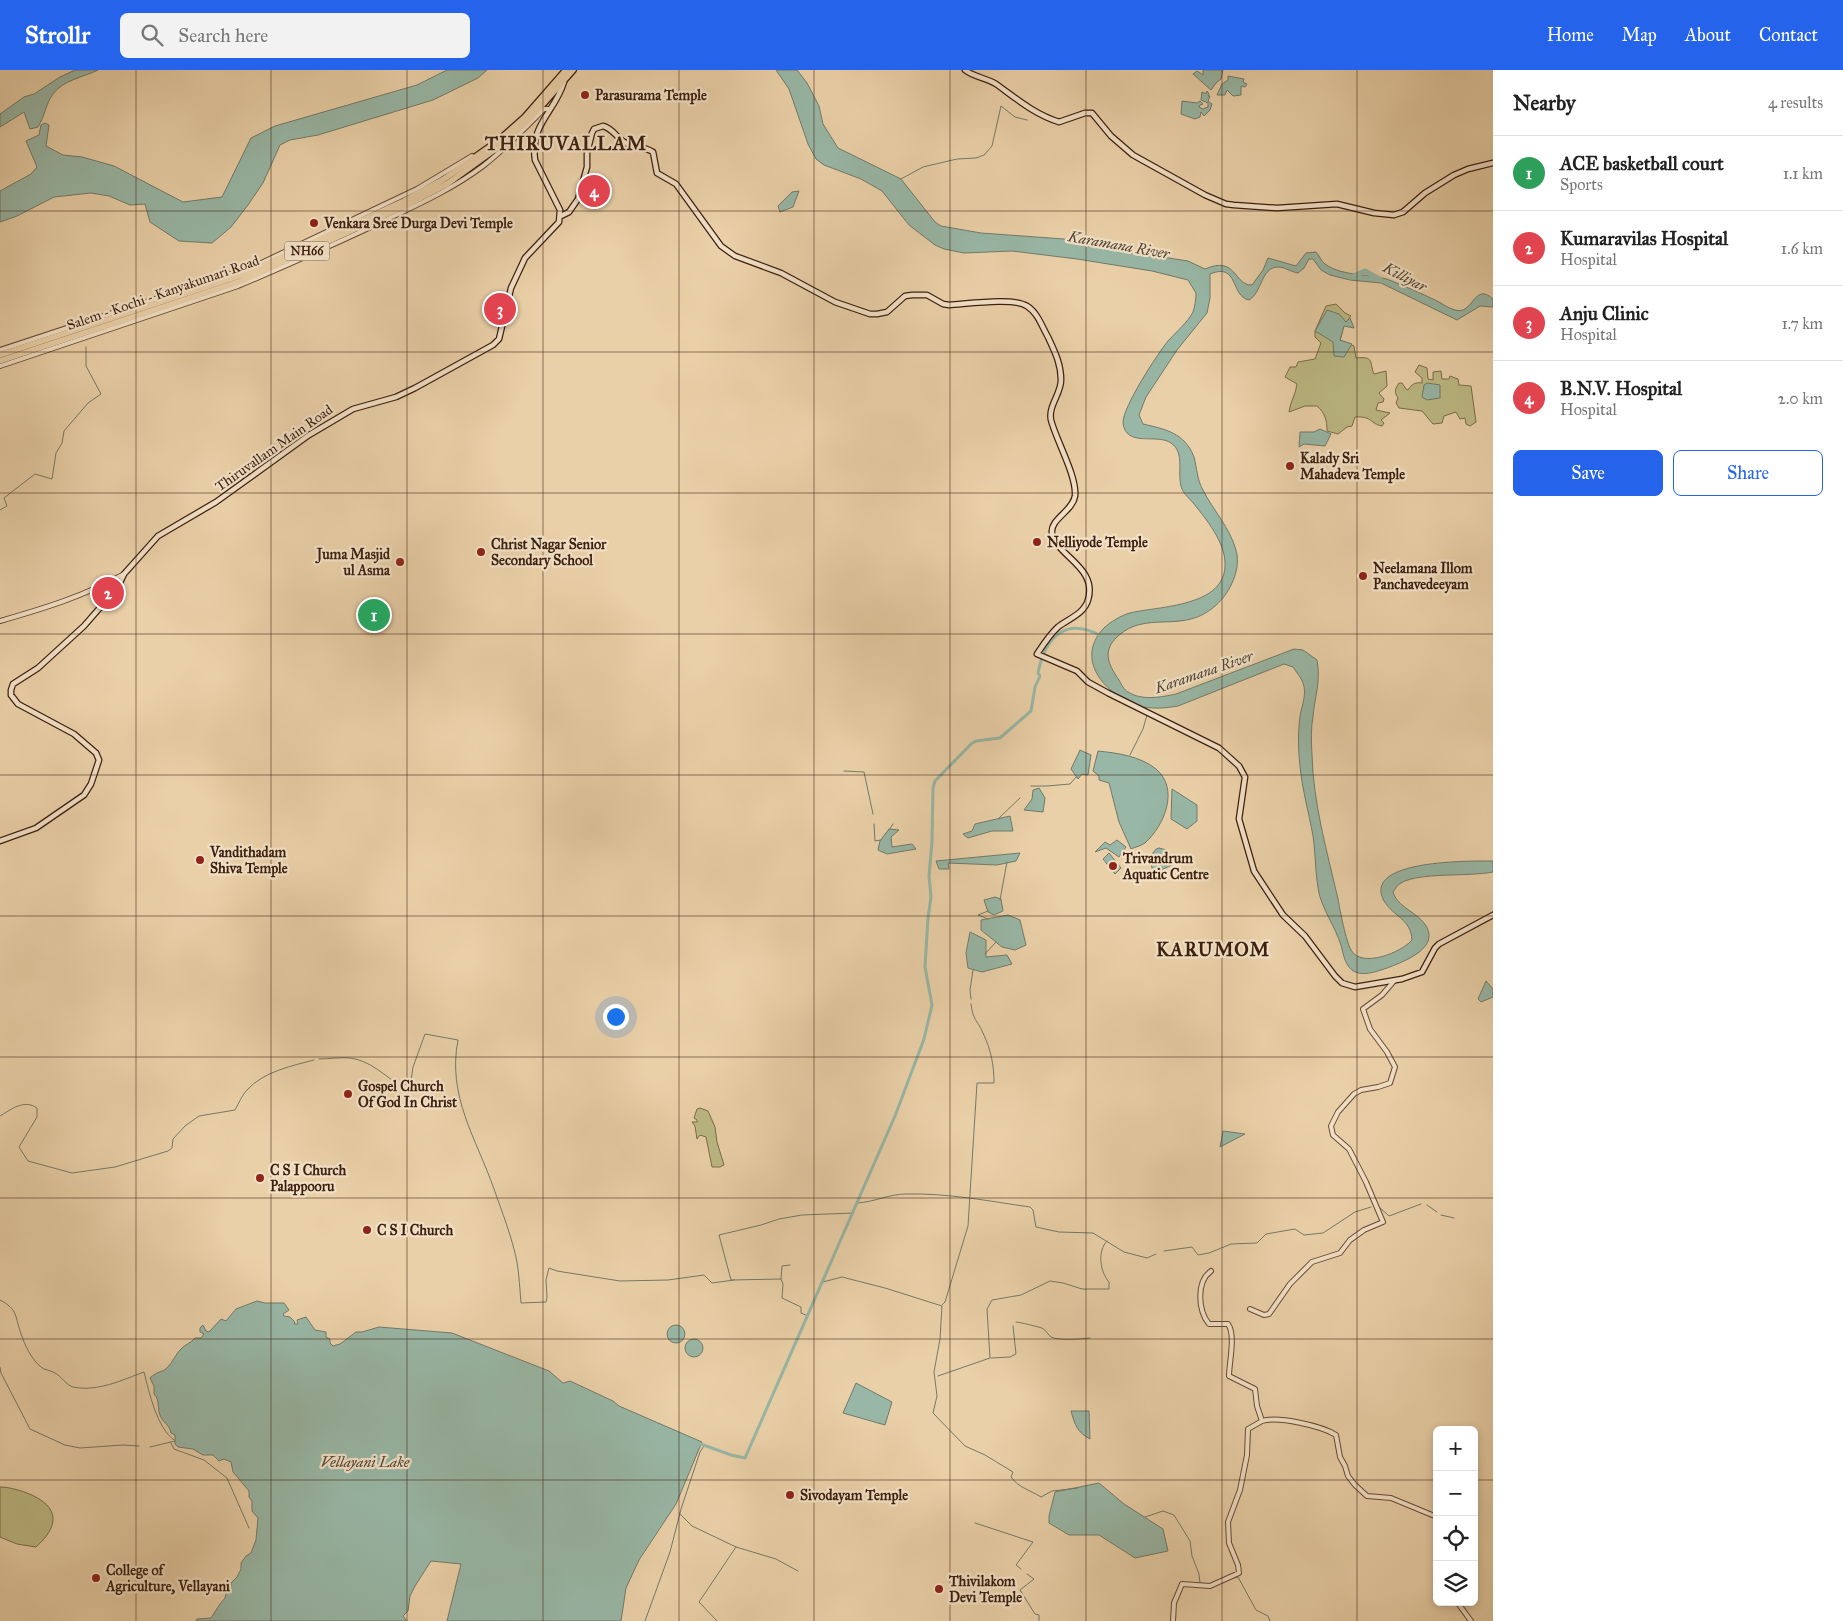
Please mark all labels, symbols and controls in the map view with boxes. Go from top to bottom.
search box [120,13,470,58]
text: Strollr [25,20,90,50]
icon: search [138,21,166,49]
text: Search here [178,24,268,47]
text: Home [1547,24,1594,46]
text: Map [1622,24,1657,46]
text: About [1685,24,1731,46]
text: Contact [1759,24,1818,46]
place label: Parasurama Temple [595,87,707,105]
marker: Parasurama Temple [579,89,591,101]
text: Nearby [1513,90,1576,116]
text: 4 results [1768,93,1823,112]
district label: THIRUVALLAM [484,132,647,155]
text: ACE basketball court [1560,152,1724,175]
text: 1 [1526,164,1532,183]
text: 1.1 km [1783,164,1823,183]
pin: 4 [578,172,610,210]
text: Sports [1560,175,1603,194]
place label: Venkara Sree Durga Devi Temple [323,215,513,233]
marker: Venkara Sree Durga Devi Temple [308,217,320,229]
water label: Karamana River [1066,227,1172,263]
text: Kumaravilas Hospital [1560,227,1728,250]
text: 2 [1525,239,1533,258]
text: 1.6 km [1781,239,1823,258]
road number: NH66 [284,242,330,260]
text: Hospital [1560,250,1617,269]
street label: Salem - Kochi - Kanyakumari Road [65,252,261,334]
water label: Killiyar [1379,258,1431,296]
pin: 3 [484,290,516,328]
text: Anju Clinic [1560,302,1649,325]
text: 3 [1526,314,1532,333]
text: 1.7 km [1781,314,1823,333]
text: Hospital [1560,325,1617,344]
text: B.N.V. Hospital [1560,377,1682,400]
text: 4 [1525,389,1533,408]
text: 2.0 km [1778,389,1823,408]
text: Hospital [1560,400,1617,419]
street label: Thiruvallam Main Road [212,401,336,495]
place label: Kalady Sri Mahadeva Temple [1300,450,1405,484]
button: Save [1513,450,1663,496]
button: Share [1673,450,1823,496]
marker: Kalady Sri Mahadeva Temple [1284,460,1296,472]
place label: Nelliyode Temple [1047,534,1148,552]
place label: Christ Nagar Senior Secondary School [491,536,607,570]
marker: Nelliyode Temple [1031,536,1043,548]
place label: Juma Masjid ul Asma [315,546,391,579]
marker: Christ Nagar Senior Secondary School [475,546,487,558]
marker: Juma Masjid ul Asma [394,556,406,568]
place label: Neelamana Illom Panchavedeeyam [1373,560,1473,594]
marker: Neelamana Illom Panchavedeeyam [1357,570,1369,582]
pin: 2 [92,574,124,612]
pin: 1 [358,596,390,634]
water label: Karamana River [1152,647,1256,698]
place label: Vandithadam Shiva Temple [209,844,288,878]
place label: Trivandrum Aquatic Centre [1122,850,1209,884]
marker: Vandithadam Shiva Temple [194,854,206,866]
marker: Trivandrum Aquatic Centre [1107,860,1119,872]
district label: KARUMOM [1156,938,1270,961]
your location [603,1004,629,1030]
place label: Gospel Church Of God In Christ [358,1078,457,1111]
marker: Gospel Church Of God In Christ [342,1088,354,1100]
place label: C S I Church Palappooru [270,1162,346,1196]
marker: C S I Church Palappooru [254,1172,266,1184]
place label: C S I Church [377,1222,453,1239]
marker: C S I Church [361,1224,373,1236]
map controls [1433,1426,1478,1606]
button: + [1433,1426,1478,1471]
water label: Vellayani Lake [321,1453,410,1471]
button: − [1433,1471,1478,1516]
place label: Sivodayam Temple [800,1487,908,1505]
marker: Sivodayam Temple [784,1489,796,1501]
button: locate [1433,1516,1478,1561]
button: layers [1433,1561,1478,1606]
place label: College of Agriculture, Vellayani [105,1562,230,1596]
marker: College of Agriculture, Vellayani [90,1572,102,1584]
place label: Thivilakom Devi Temple [948,1573,1022,1607]
marker: Thivilakom Devi Temple [933,1583,945,1595]

